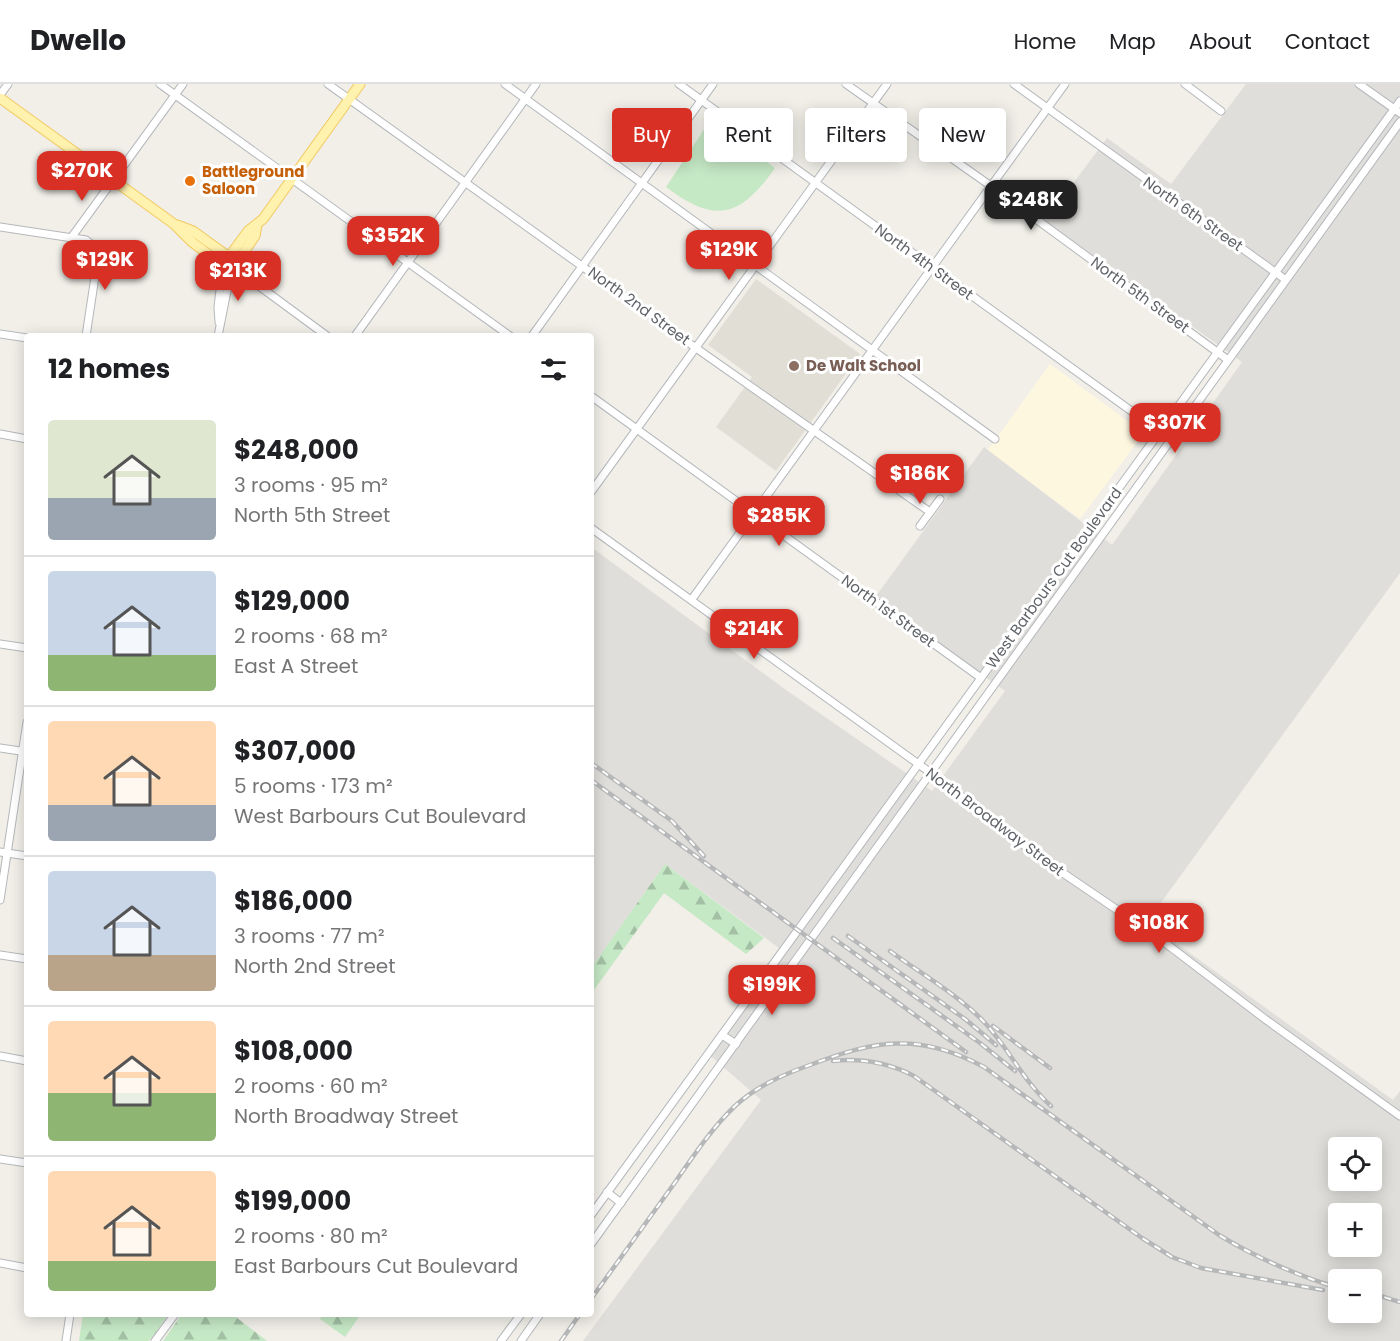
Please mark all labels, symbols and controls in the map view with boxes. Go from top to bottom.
text: Dwello [30,21,126,60]
text: Home [1014,27,1076,56]
text: Map [1109,27,1156,56]
text: About [1189,27,1252,56]
text: Contact [1285,27,1370,56]
chip: Buy [612,108,692,162]
chip: Rent [704,108,793,162]
chip: Filters [805,108,907,162]
chip: New [919,108,1006,162]
pin: $270K [40,151,124,202]
text: $270K [51,156,113,184]
place label: Battleground Saloon [202,161,304,199]
street label: North 6th Street [1139,171,1247,256]
marker: Battleground Saloon [183,174,197,188]
pin: $248K [989,180,1073,231]
text: $248K [998,185,1064,213]
pin: $352K [351,216,435,267]
street label: North 4th Street [871,219,978,305]
text: $352K [361,221,425,249]
pin: $129K [687,230,771,281]
text: $129K [700,235,758,263]
pin: $129K [63,240,147,291]
text: $129K [76,245,134,273]
pin: $213K [196,251,280,302]
street label: North 5th Street [1087,252,1194,338]
text: $213K [209,256,267,284]
street label: North 2nd Street [584,262,694,350]
text: 12 homes [48,351,170,387]
icon: filters [537,353,570,386]
place label: De Walt School [806,355,921,376]
marker: De Walt School [787,359,801,373]
pin: $307K [1133,403,1217,454]
text: $307K [1144,408,1206,436]
text: $248,000 [234,432,359,468]
icon: home [96,444,168,516]
pin: $186K [878,454,962,505]
text: $186K [890,459,950,487]
text: 3 rooms · 95 m² [234,471,388,499]
street label: West Barbours Cut Boulevard [981,483,1127,673]
pin: $285K [737,496,821,547]
text: North 5th Street [234,501,390,529]
text: $285K [747,501,811,529]
street label: North 1st Street [837,570,939,652]
text: $129,000 [234,583,350,619]
icon: home [96,595,168,667]
pin: $214K [712,609,796,660]
text: $214K [724,614,784,642]
text: 2 rooms · 68 m² [234,622,388,650]
text: East A Street [234,652,358,680]
text: $307,000 [234,733,356,769]
icon: home [96,745,168,817]
street label: North Broadway Street [922,763,1069,881]
text: 5 rooms · 173 m² [234,772,393,800]
text: West Barbours Cut Boulevard [234,802,526,830]
text: $186,000 [234,883,353,919]
icon: home [96,895,168,967]
pin: $108K [1117,903,1201,954]
text: $108K [1129,908,1189,936]
text: 3 rooms · 77 m² [234,922,385,950]
text: North 2nd Street [234,952,395,980]
pin: $199K [730,965,814,1016]
text: $199K [742,970,802,998]
text: $108,000 [234,1033,353,1069]
icon: home [96,1045,168,1117]
text: 2 rooms · 60 m² [234,1072,388,1100]
text: North Broadway Street [234,1102,458,1130]
map controls [1328,1137,1382,1323]
button: locate [1328,1137,1382,1191]
text: $199,000 [234,1183,351,1219]
icon: home [96,1195,168,1267]
button: + [1328,1203,1382,1257]
text: 2 rooms · 80 m² [234,1222,388,1250]
text: East Barbours Cut Boulevard [234,1252,518,1280]
button: − [1328,1269,1382,1323]

